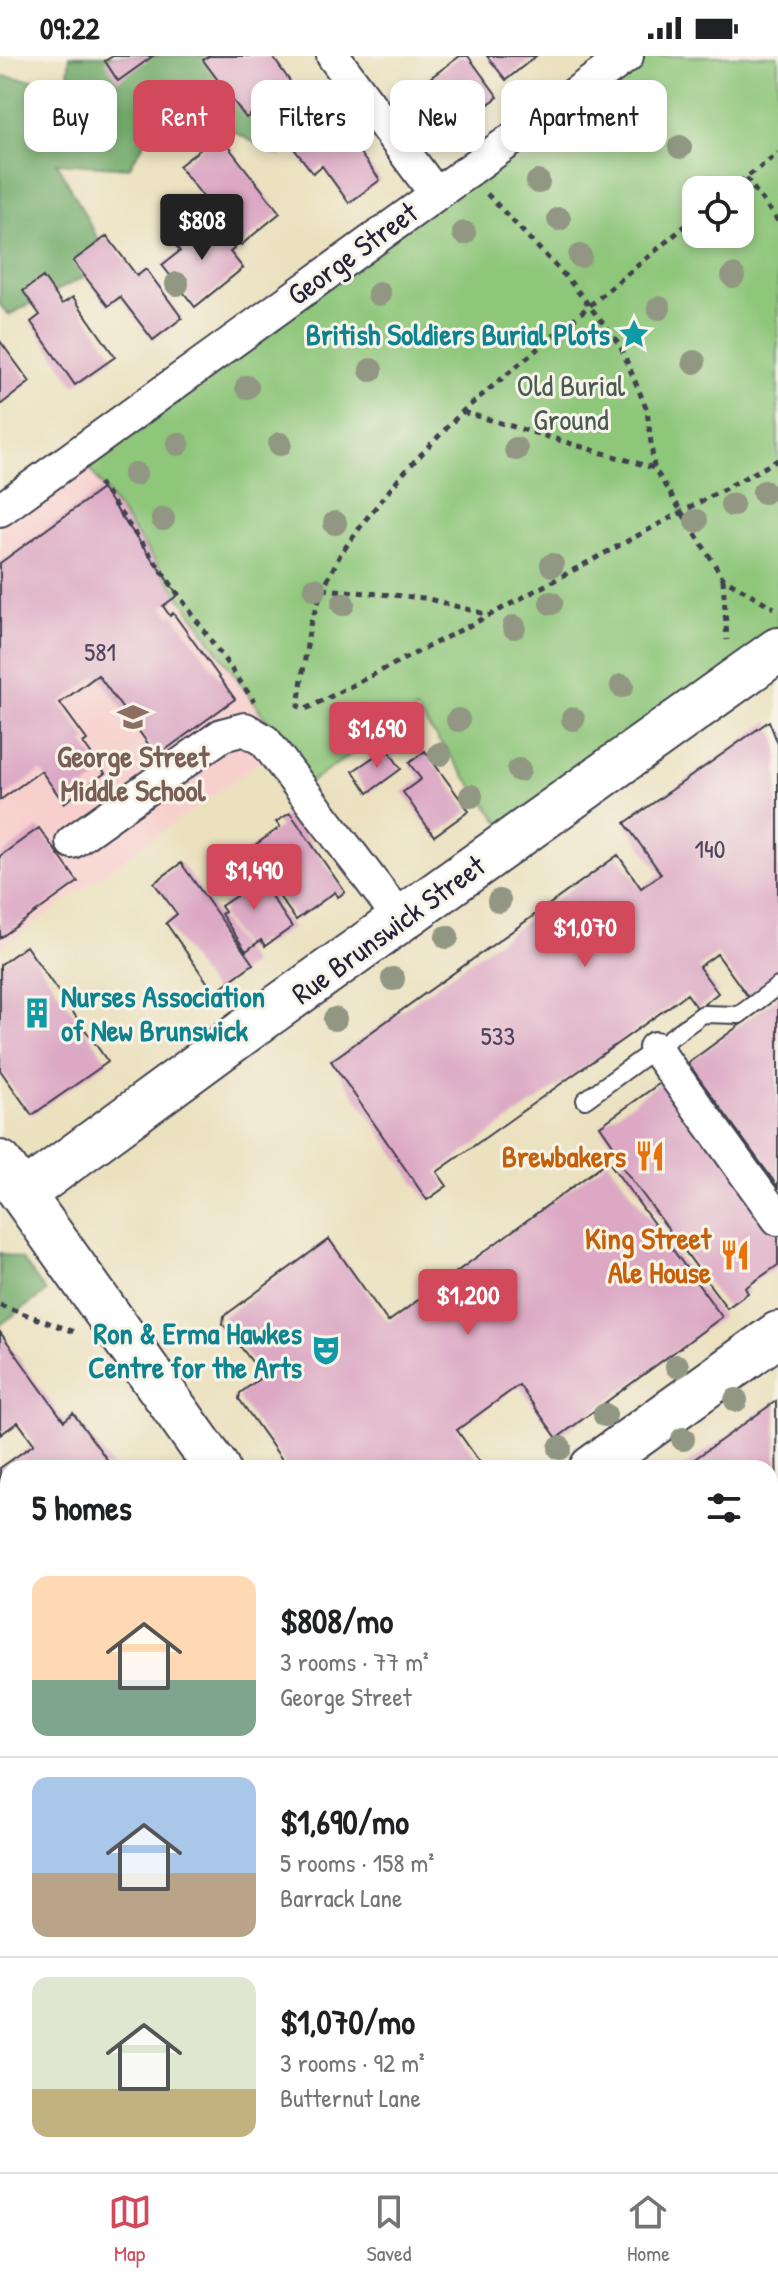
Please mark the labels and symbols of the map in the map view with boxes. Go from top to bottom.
street label: George Street [279,192,426,314]
pin: $808 [155,194,249,262]
place label: British Soldiers Burial Plots [306,314,610,354]
place icon: British Soldiers Burial Plots [617,317,651,351]
park label: Old Burial Ground [517,365,625,439]
house number: 581 [84,634,116,669]
school or university icon: George Street Middle School [116,700,150,734]
pin: $1,690 [312,702,442,770]
place label: George Street Middle School [57,736,211,810]
house number: 140 [695,831,725,866]
pin: $1,490 [189,844,319,912]
street label: Rue Brunswick Street [283,845,493,1013]
pin: $1,070 [520,901,650,969]
place label: Nurses Association of New Brunswick [61,976,265,1050]
building icon: Nurses Association of New Brunswick [20,996,54,1030]
house number: 533 [481,1018,515,1053]
place label: Brewbakers [502,1136,626,1176]
restaurant icon: Brewbakers [633,1139,667,1173]
place label: King Street Ale House [585,1218,713,1292]
restaurant icon: King Street Ale House [718,1238,752,1272]
pin: $1,200 [403,1269,533,1337]
place label: Ron & Erma Hawkes Centre for the Arts [88,1313,302,1387]
theatre icon: Ron & Erma Hawkes Centre for the Arts [309,1333,343,1367]

